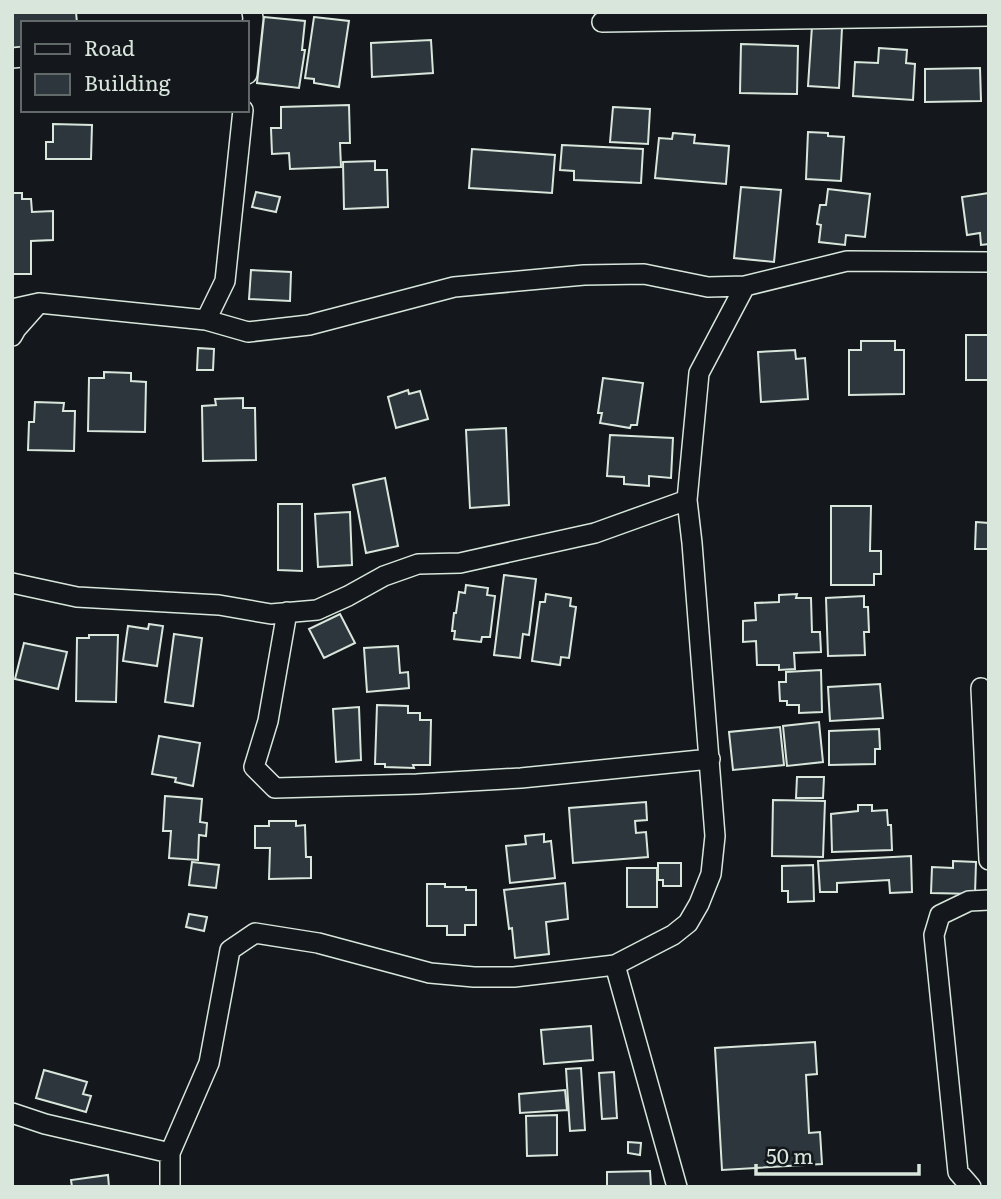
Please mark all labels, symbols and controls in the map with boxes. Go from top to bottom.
legend [21,21,248,112]
text: Road [84,31,135,62]
text: Building [84,66,171,97]
scale bar [756,1132,919,1176]
text: 50 m [766,1139,813,1170]

